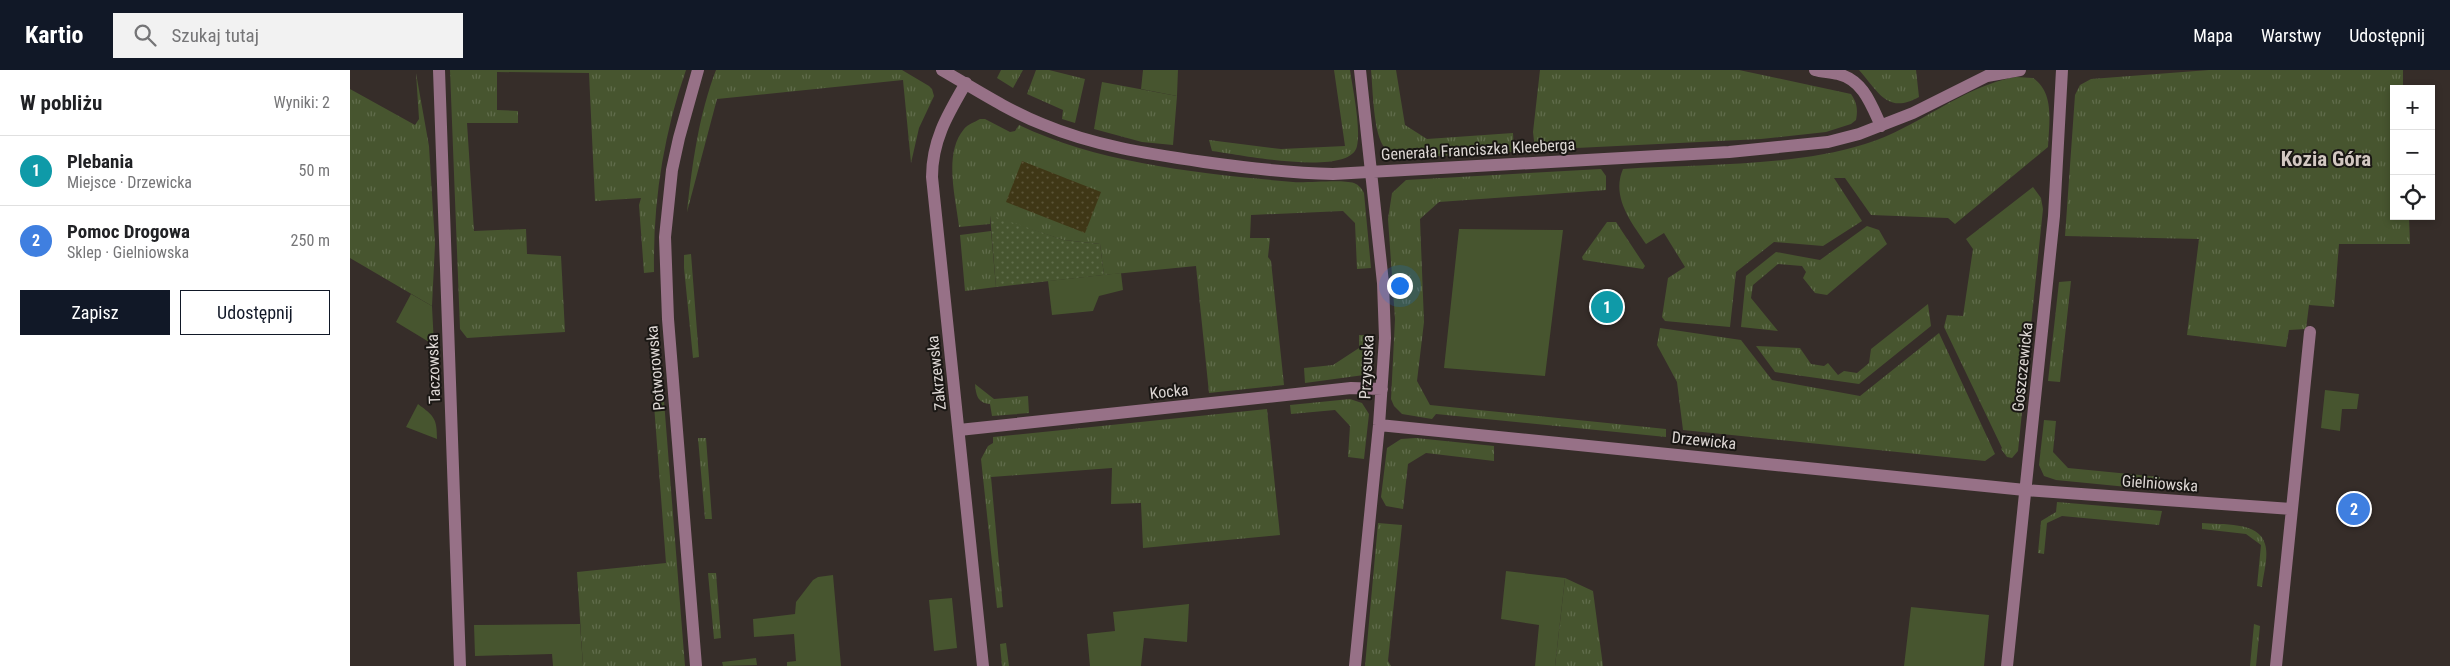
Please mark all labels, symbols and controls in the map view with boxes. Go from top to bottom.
search box [113,13,463,58]
text: Kartio [25,21,83,49]
icon: search [131,21,159,49]
text: Szukaj tutaj [171,24,259,47]
text: Mapa [2193,25,2233,46]
text: Warstwy [2261,25,2321,46]
text: Udostępnij [2349,25,2425,46]
map controls [2390,85,2435,220]
button: + [2390,85,2435,130]
text: W pobliżu [20,91,102,115]
text: Wyniki: 2 [274,93,330,112]
button: − [2390,130,2435,175]
street label: Generała Franciszka Kleeberga [1381,135,1576,164]
district label: Kozia Góra [2281,147,2371,171]
text: Plebania [67,150,133,173]
text: 1 [32,161,40,180]
text: 50 m [298,161,330,180]
text: Miejsce · Drzewicka [67,173,192,192]
button: locate [2390,175,2435,220]
text: Pomoc Drogowa [67,220,190,243]
text: 2 [32,231,40,250]
text: 250 m [291,231,330,250]
text: Sklep · Gielniowska [67,243,189,262]
your location [1387,273,1413,299]
pin: 1 [1591,288,1623,326]
button: Zapisz [20,290,170,335]
button: Udostępnij [180,290,330,335]
street label: Goszczewicka [2008,321,2037,413]
street label: Potworowska [642,325,669,411]
street label: Taczowska [423,334,444,404]
street label: Przysuska [1355,334,1378,400]
street label: Zakrzewska [923,335,950,411]
street label: Kocka [1149,380,1189,403]
street label: Drzewicka [1671,428,1737,453]
street label: Gielniowska [2121,471,2199,496]
pin: 2 [2338,490,2370,528]

